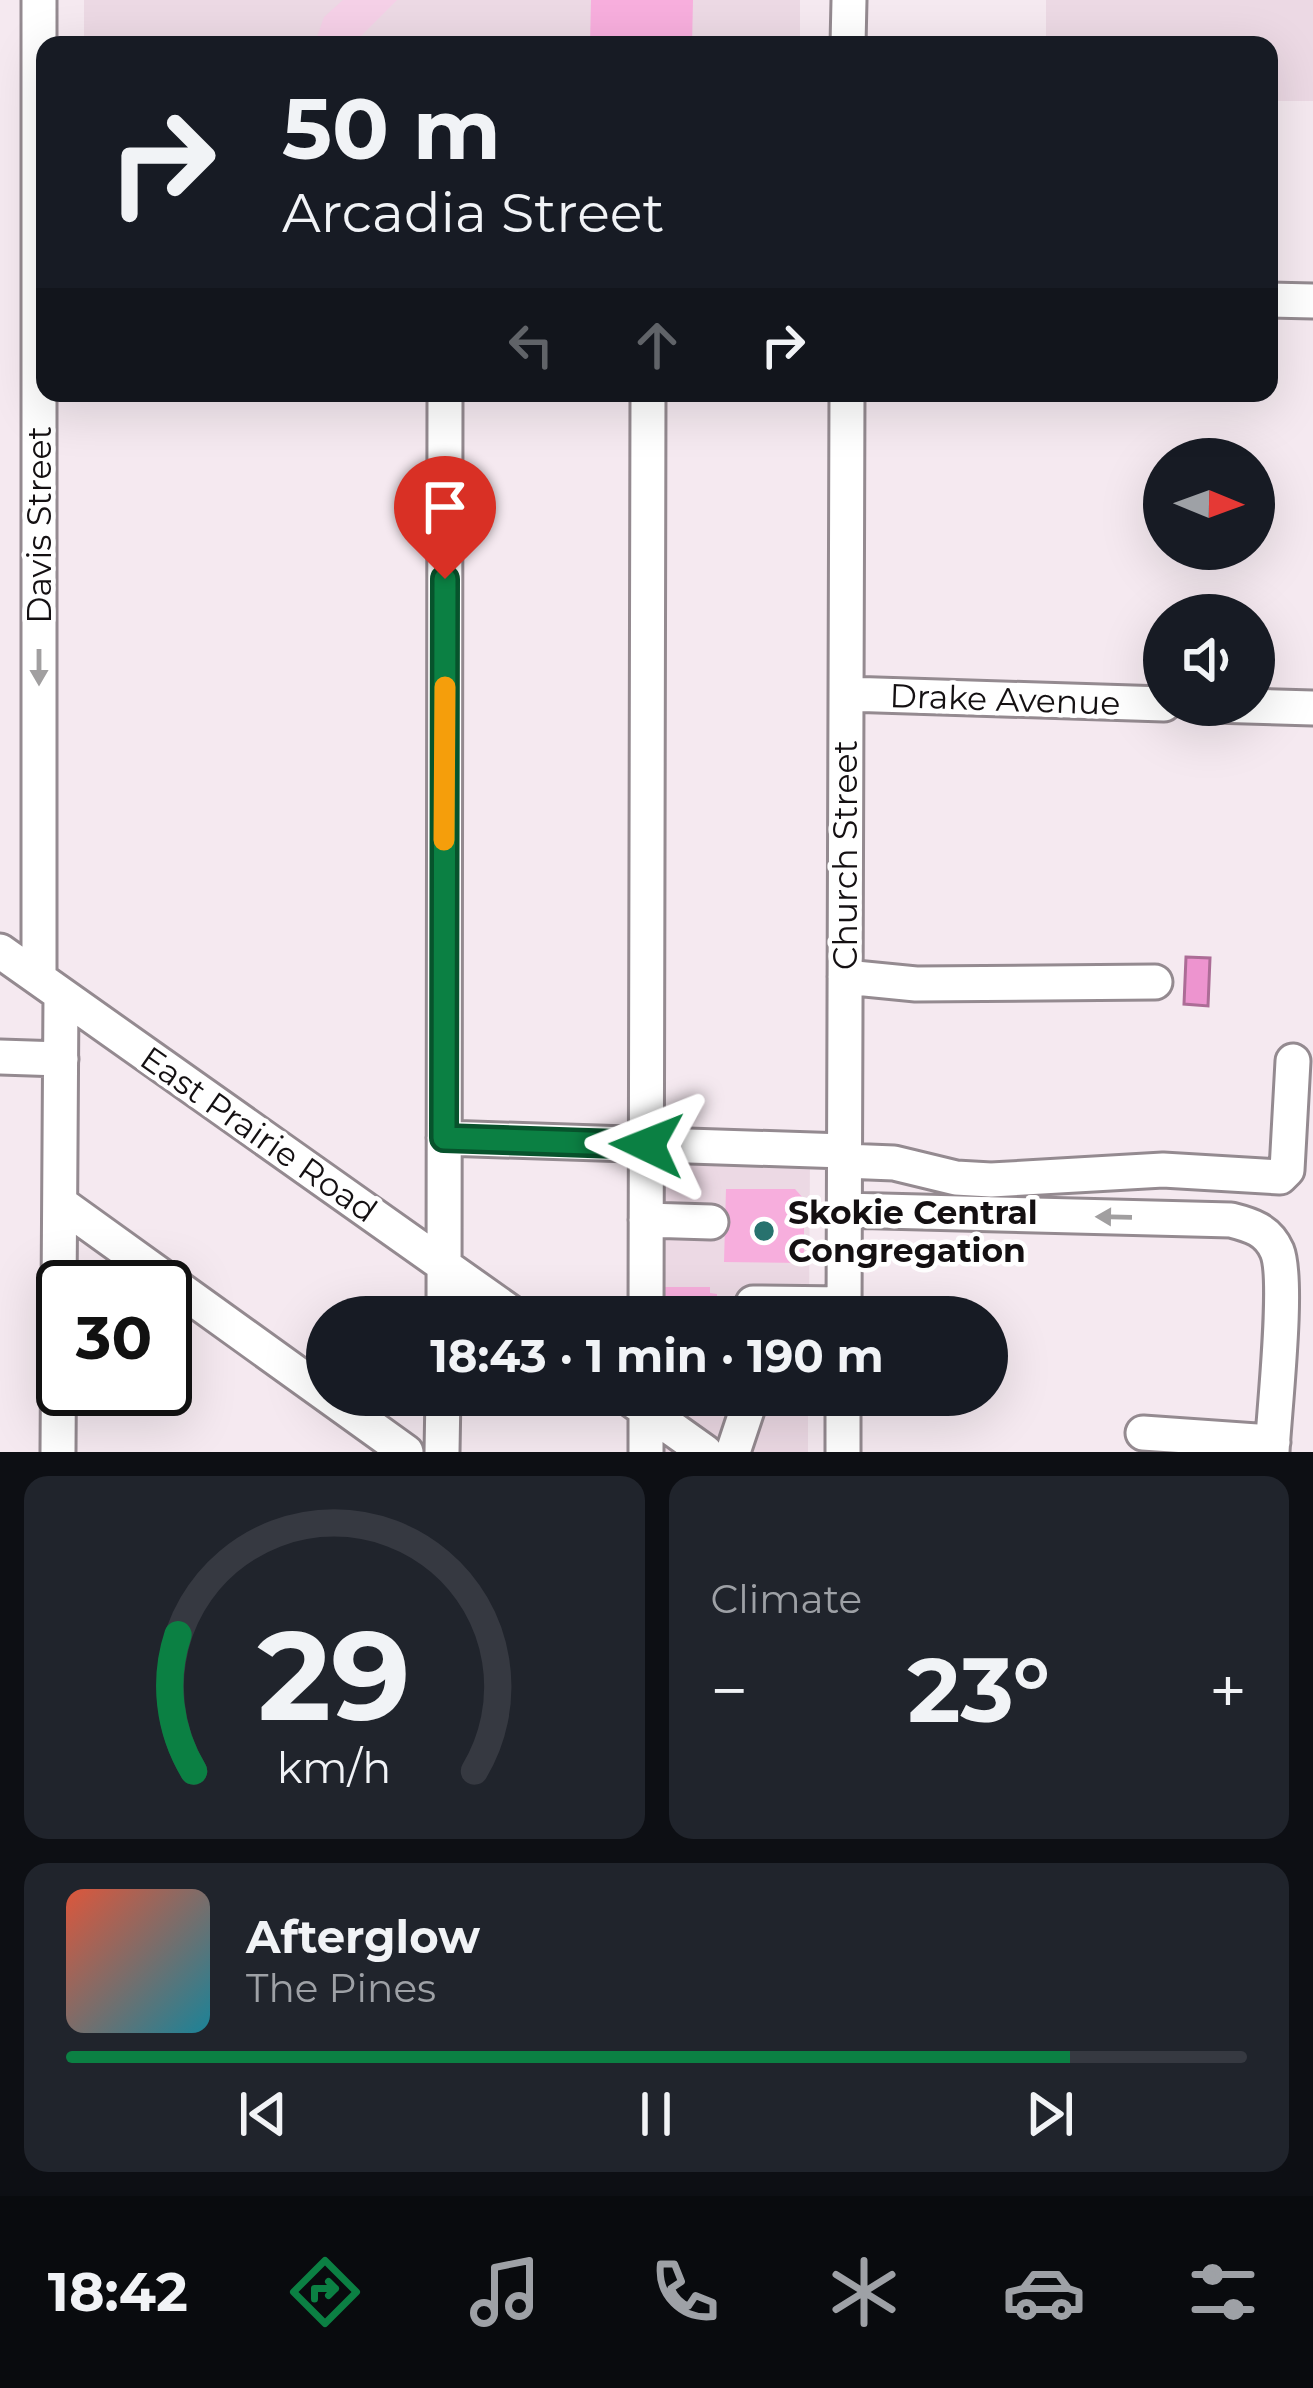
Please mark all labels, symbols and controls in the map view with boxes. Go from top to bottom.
text: 50 m [282,78,501,180]
icon: right [84,84,240,240]
text: Arcadia Street [282,180,664,246]
icon: left [498,312,564,378]
icon: ahead [624,312,690,378]
icon: right [750,312,816,378]
street label: Davis Street [19,426,59,624]
north arrow [1143,438,1275,570]
map controls [1143,438,1275,726]
pin [394,456,496,579]
icon: arrive [412,474,478,540]
button: sound [1143,594,1275,726]
one-way arrow [29,649,49,687]
street label: Drake Avenue [889,675,1121,723]
street label: Church Street [825,740,865,970]
street label: East Prairie Road [133,1038,385,1230]
position arrow [584,1082,710,1208]
place label: Skokie Central Congregation [788,1192,1038,1270]
one-way arrow [1094,1207,1132,1226]
marker: Skokie Central Congregation [751,1218,777,1244]
speed limit sign: 30 [36,1260,192,1416]
text: 18:43 · 1 min · 190 m [430,1328,884,1383]
text: Climate [711,1575,862,1623]
text: 29 [258,1599,411,1751]
text: 23° [907,1635,1050,1745]
text: − [711,1650,748,1731]
text: + [1209,1650,1247,1731]
text: km/h [277,1740,391,1793]
text: Afterglow [246,1909,480,1964]
text: The Pines [246,1964,436,2012]
icon: previous [230,2081,296,2147]
icon: pause [623,2081,689,2147]
icon: next [1017,2081,1083,2147]
icon: directions [283,2250,367,2334]
icon: music [463,2250,547,2334]
icon: phone [643,2250,727,2334]
icon: climate [822,2250,906,2334]
icon: car [1002,2250,1086,2334]
icon: filters [1181,2250,1265,2334]
text: 18:42 [48,2259,188,2325]

